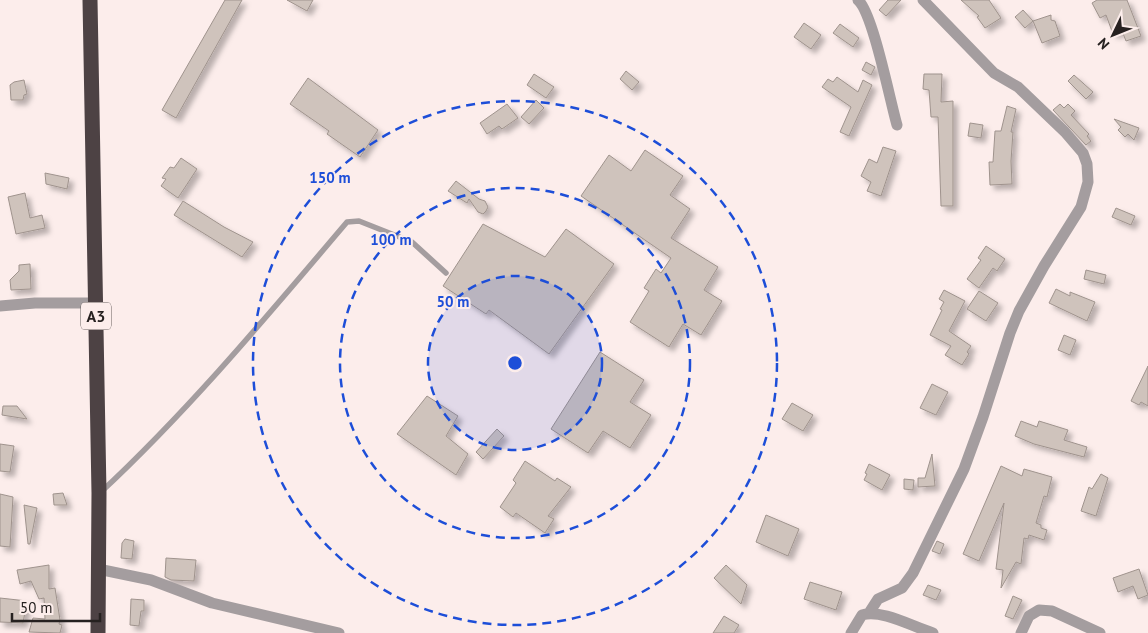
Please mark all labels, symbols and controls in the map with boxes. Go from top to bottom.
north arrow [1088,10,1138,60]
text: N [1094,34,1113,53]
text: 150 m [309,168,351,187]
text: 100 m [370,230,412,249]
text: 50 m [437,292,469,311]
road number: A3 [81,302,111,330]
centre of rings [506,354,524,372]
scale bar [12,590,100,622]
text: 50 m [20,598,53,617]

